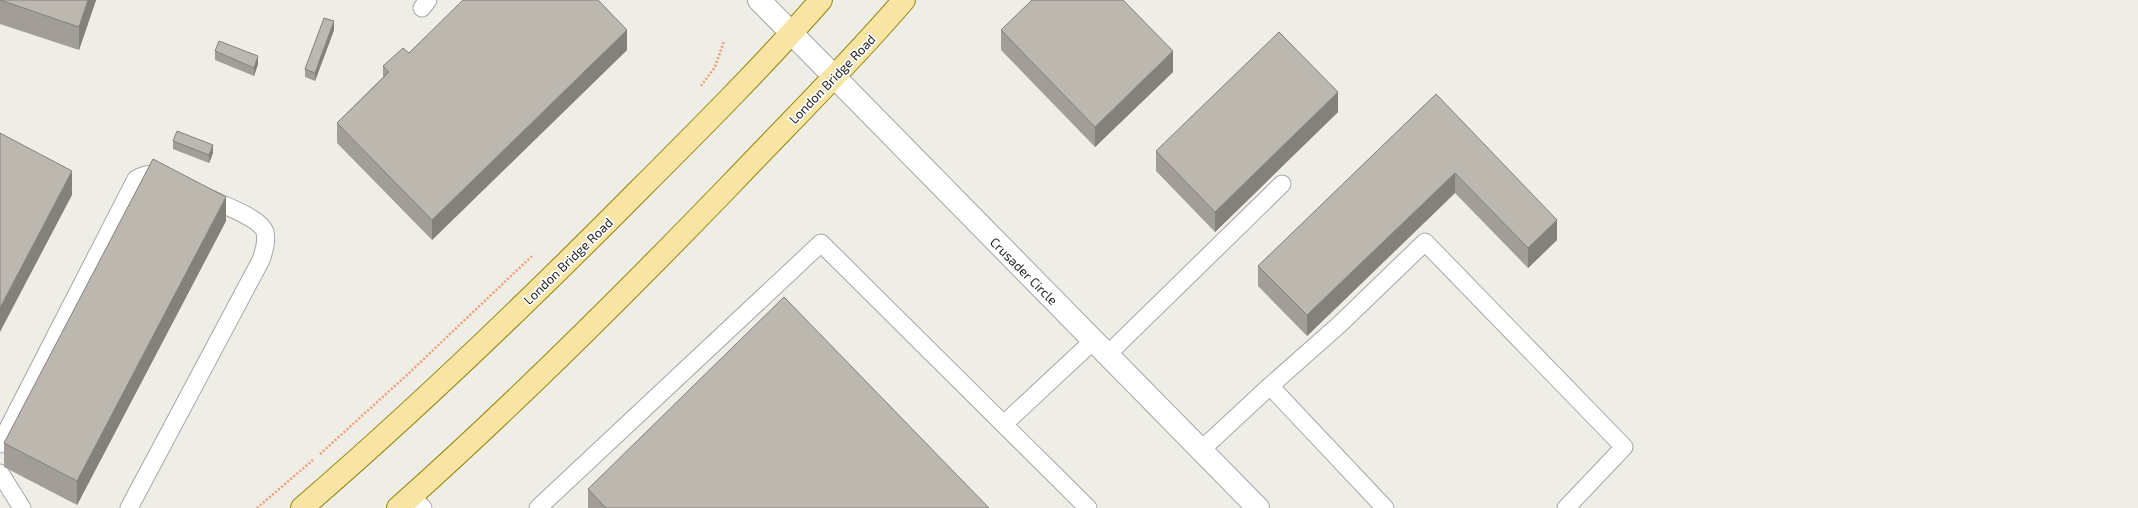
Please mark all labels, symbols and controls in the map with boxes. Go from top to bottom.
street label: London Bridge Road [785,31,879,127]
street label: London Bridge Road [520,214,616,308]
street label: Crusader Circle [987,234,1061,308]

